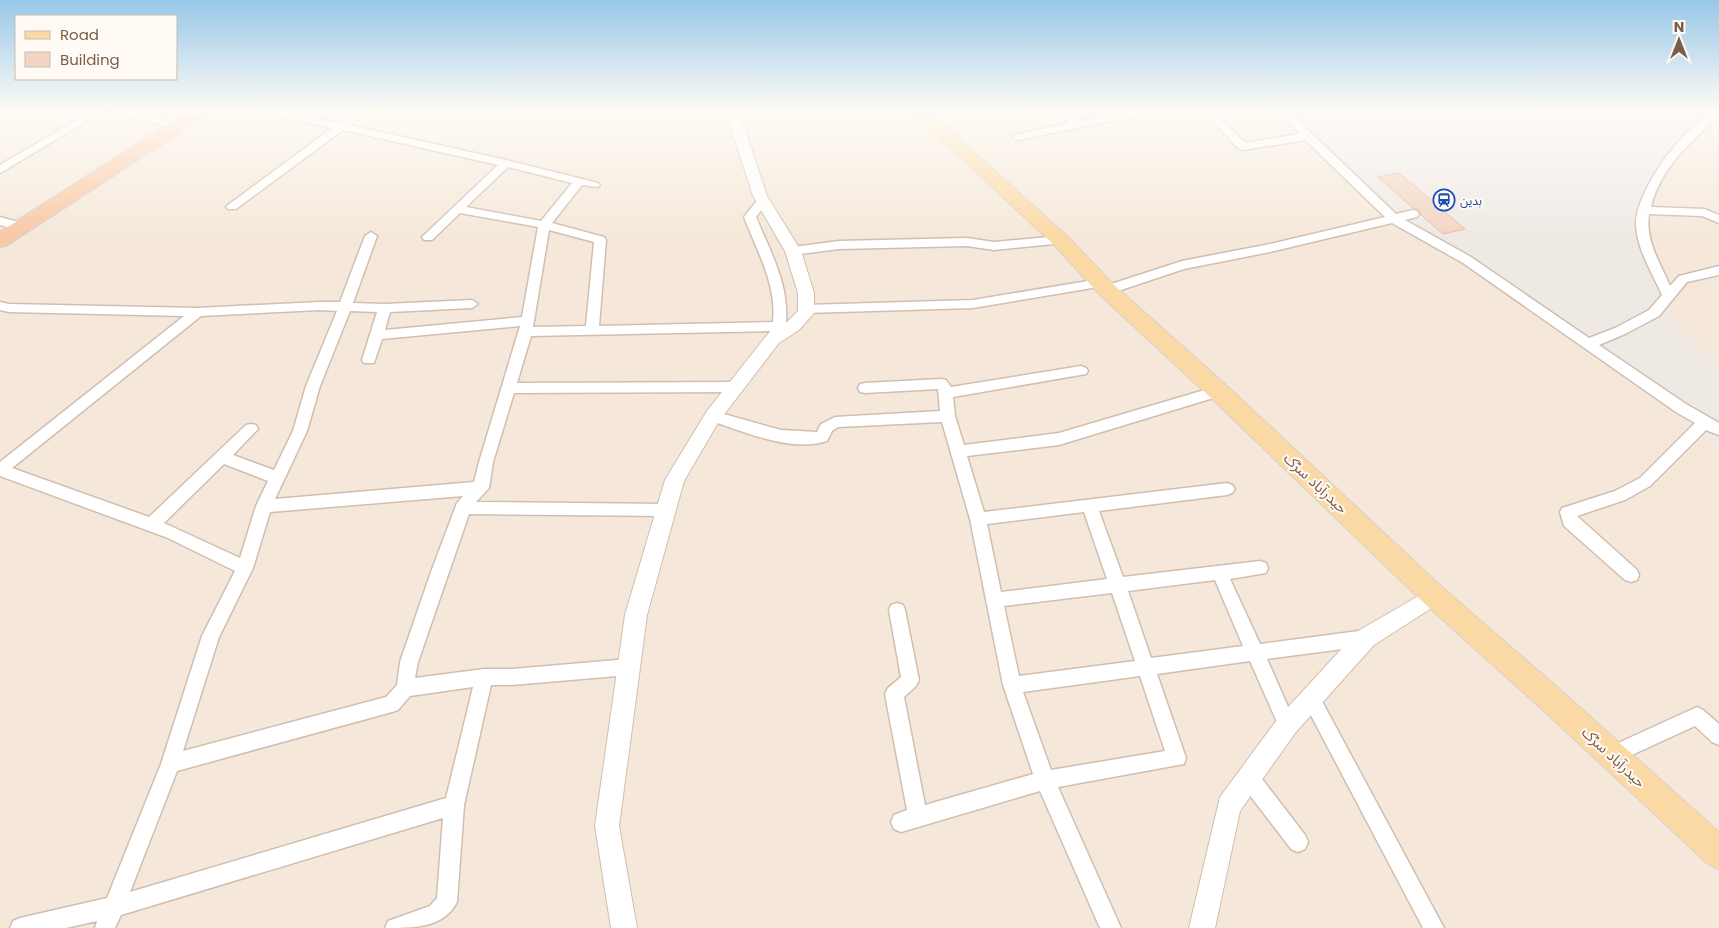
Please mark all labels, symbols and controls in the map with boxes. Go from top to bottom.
legend [15,15,178,80]
north arrow [1654,15,1704,65]
text: N [1674,17,1684,37]
text: Road [60,24,99,45]
text: Building [60,49,120,70]
station icon: بدين [1432,188,1456,212]
place label: بدين [1460,192,1482,209]
street label: حیدرآباد سڑک [1279,448,1353,518]
street label: حیدرآباد سڑک [1577,722,1651,792]

